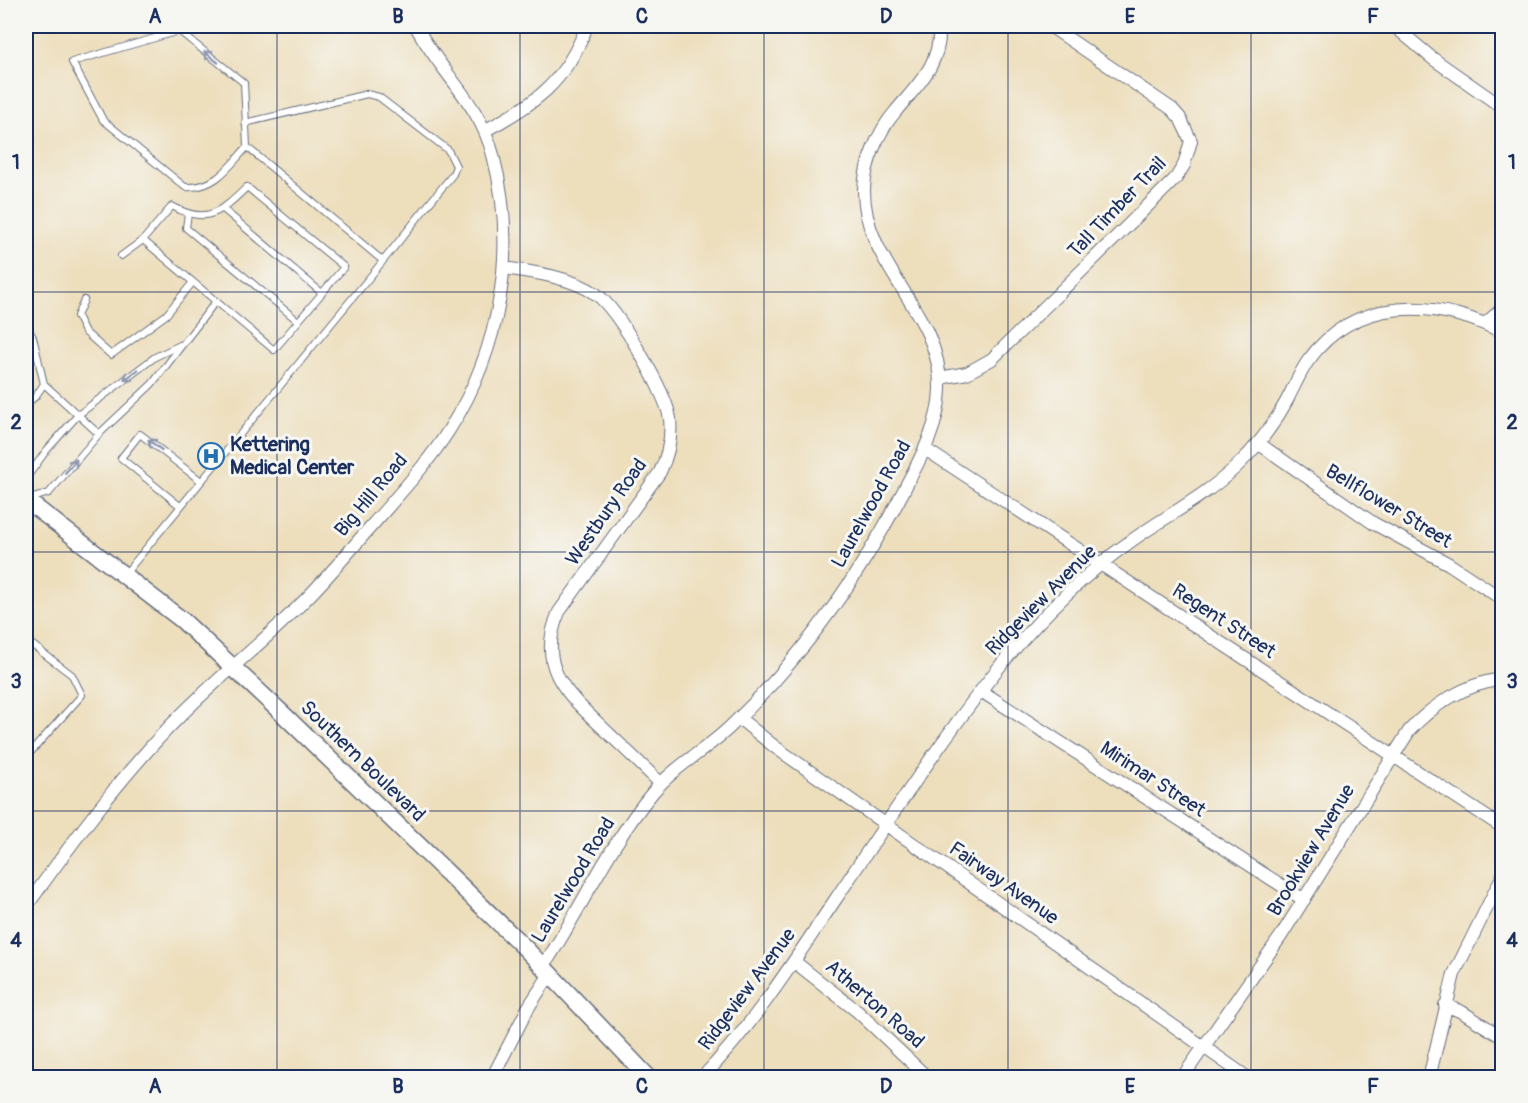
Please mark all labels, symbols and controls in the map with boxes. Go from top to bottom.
text: A [149,4,162,29]
text: B [392,4,404,29]
text: C [636,4,648,29]
text: D [880,4,893,29]
text: E [1125,4,1136,29]
text: F [1367,4,1379,29]
one-way arrow [203,51,219,64]
text: 1 [12,150,20,175]
text: 1 [1508,150,1516,175]
street label: Tall Timber Trail [1062,151,1172,263]
one-way arrow [124,369,140,382]
text: 2 [10,410,22,435]
text: 2 [1506,410,1518,435]
place label: Kettering Medical Center [230,432,355,480]
street label: Laurelwood Road [826,436,916,572]
one-way arrow [147,439,163,452]
hospital icon: Kettering Medical Center [196,441,226,471]
street label: Big Hill Road [329,448,413,542]
street label: Westbury Road [560,454,652,570]
street label: Bellflower Street [1321,458,1458,554]
one-way arrow [65,459,78,475]
street label: Ridgeview Avenue [980,539,1102,661]
street label: Regent Street [1167,578,1281,664]
text: 3 [10,669,22,694]
text: 3 [1506,669,1518,694]
street label: Southern Boulevard [295,695,431,827]
street label: Mirimar Street [1095,736,1211,823]
street label: Brookview Avenue [1262,779,1360,921]
street label: Laurelwood Road [526,813,620,947]
street label: Fairway Avenue [944,836,1064,930]
street label: Ridgeview Avenue [693,923,801,1055]
text: 4 [10,928,22,953]
text: 4 [1506,928,1518,953]
street label: Atherton Road [820,954,930,1054]
text: A [149,1074,162,1099]
text: B [392,1074,404,1099]
text: C [636,1074,648,1099]
text: D [880,1074,893,1099]
text: E [1125,1074,1136,1099]
text: F [1367,1074,1379,1099]

